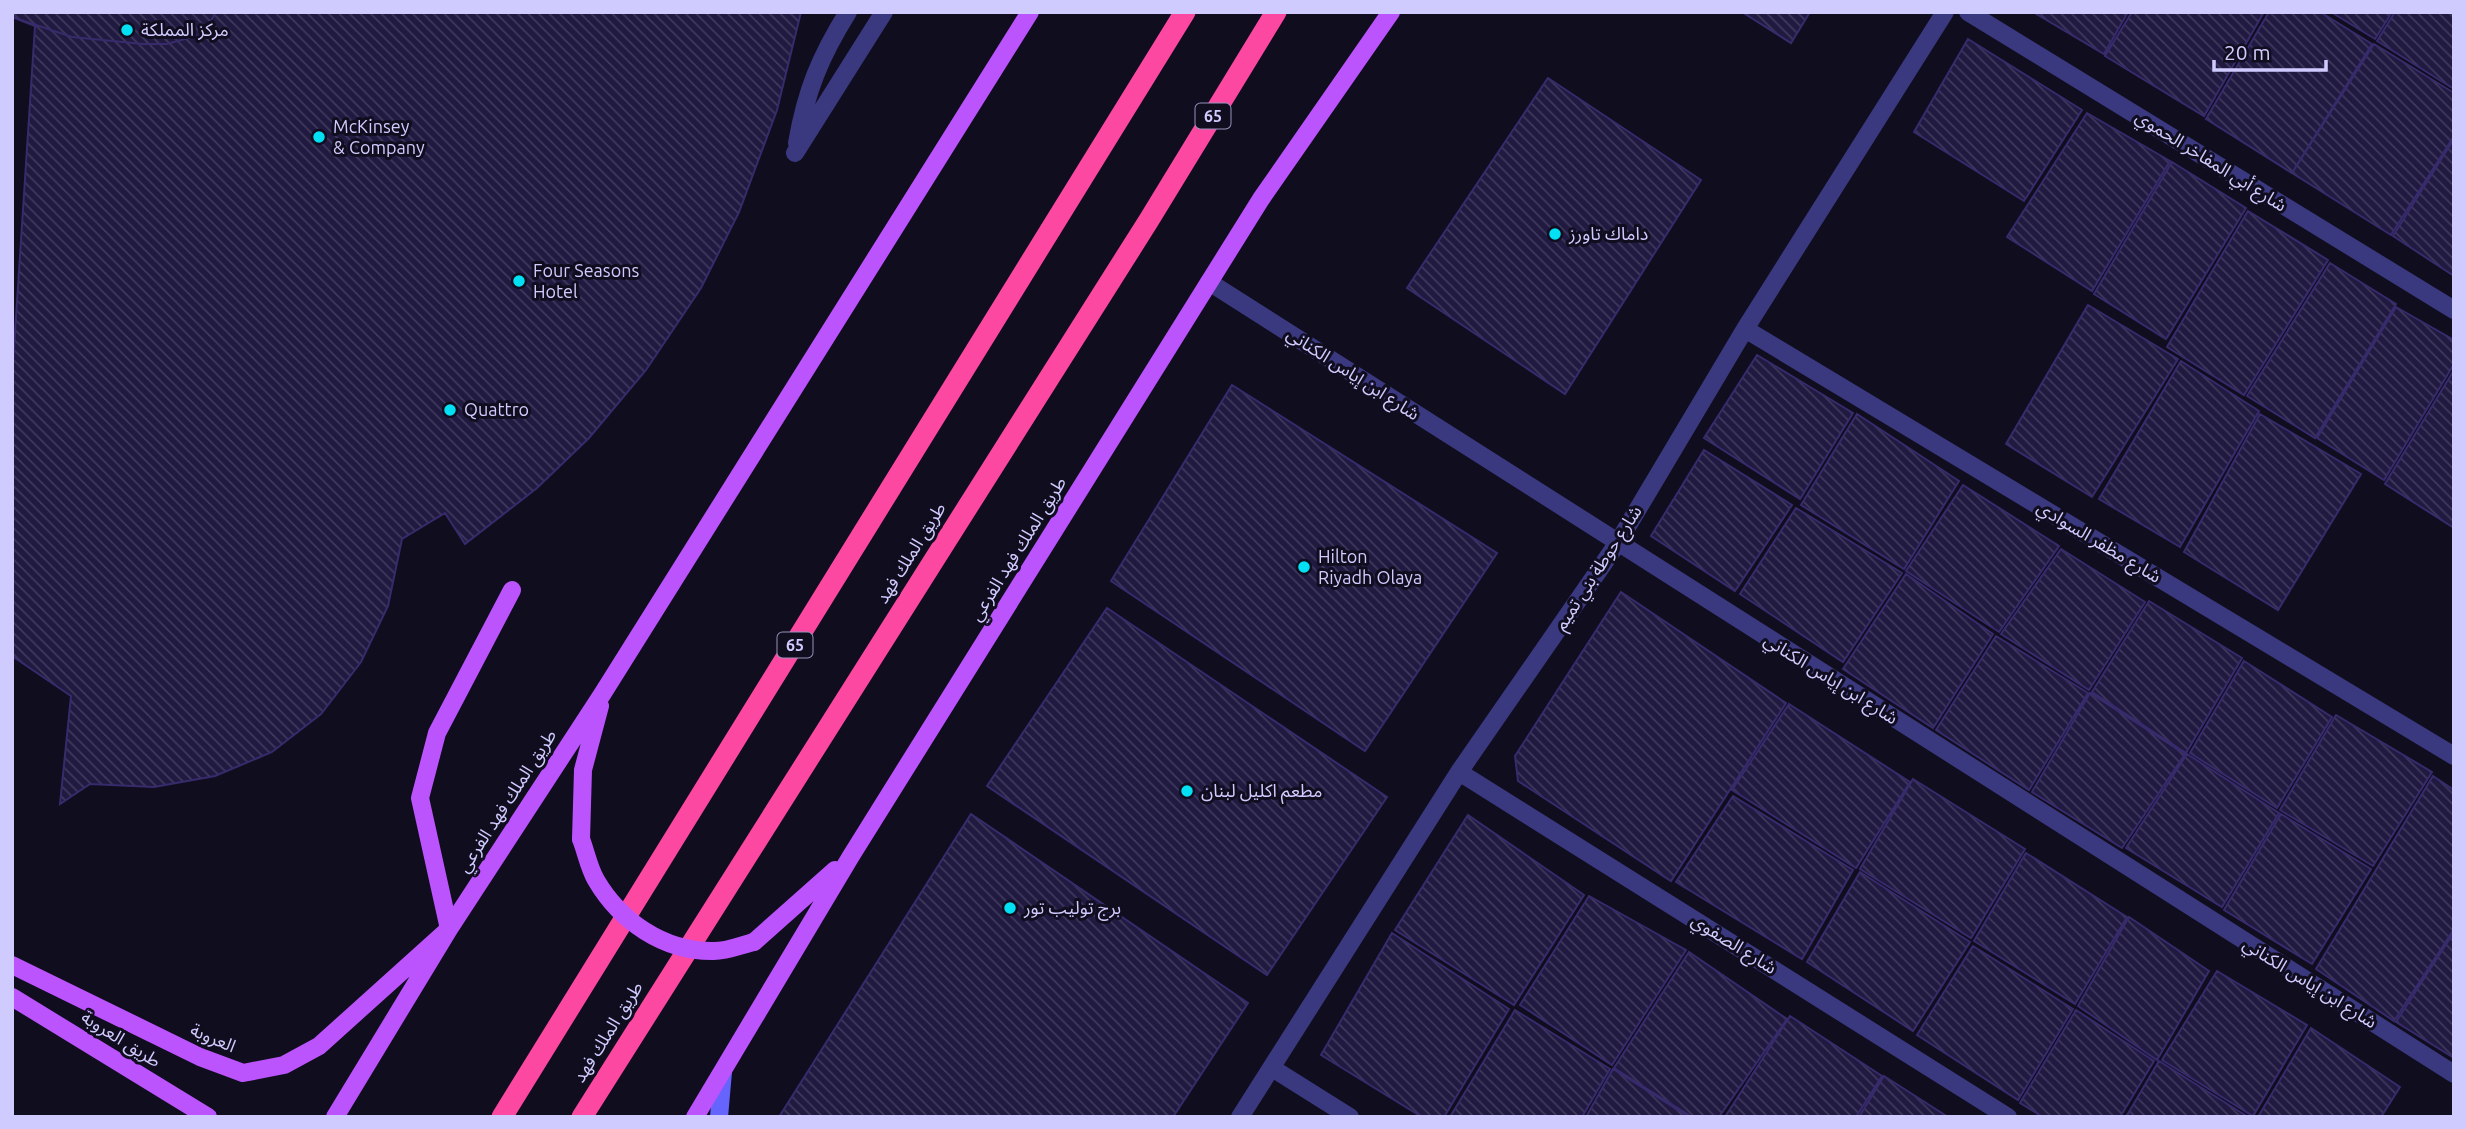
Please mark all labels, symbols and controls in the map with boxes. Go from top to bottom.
place label: مركز المملكة [141,19,229,41]
marker: مركز المملكة [119,22,135,38]
scale bar [2214,28,2326,72]
text: 20 m [2224,40,2271,64]
road number: 65 [1196,104,1230,128]
street label: شارع أبي المفاخر الحموي [2130,105,2291,219]
place label: McKinsey & Company [333,116,425,157]
marker: McKinsey & Company [311,129,327,145]
place label: داماك تاورز [1568,223,1648,245]
marker: داماك تاورز [1547,226,1563,242]
place label: Four Seasons Hotel [533,260,639,301]
marker: Four Seasons Hotel [511,273,527,289]
street label: شارع ابن إياس الكناني [1281,323,1424,428]
place label: Quattro [464,399,529,420]
marker: Quattro [442,402,458,418]
street label: طريق الملك فهد الفرعي [965,473,1073,626]
street label: شارع مظفر السوادي [2031,496,2165,590]
street label: طريق الملك فهد [871,498,951,608]
street label: شارع حوطة بني تميم [1549,501,1649,636]
place label: Hilton Riyadh Olaya [1318,546,1422,587]
marker: Hilton Riyadh Olaya [1296,559,1312,575]
street label: شارع ابن إياس الكناني [1758,629,1902,732]
road number: 65 [778,632,812,658]
street label: طريق الملك فهد الفرعي [453,725,563,878]
place label: مطعم اكليل لبنان [1201,780,1323,804]
marker: مطعم اكليل لبنان [1179,783,1195,799]
place label: برج توليب تور [1023,897,1121,921]
marker: برج توليب تور [1002,900,1018,916]
street label: شارع الصفوي [1686,909,1781,981]
street label: شارع ابن إياس الكناني [2237,933,2381,1036]
street label: طريق الملك فهد [568,977,648,1087]
street label: طريق العروبة [77,1006,165,1072]
street label: العروبة [187,1019,239,1057]

